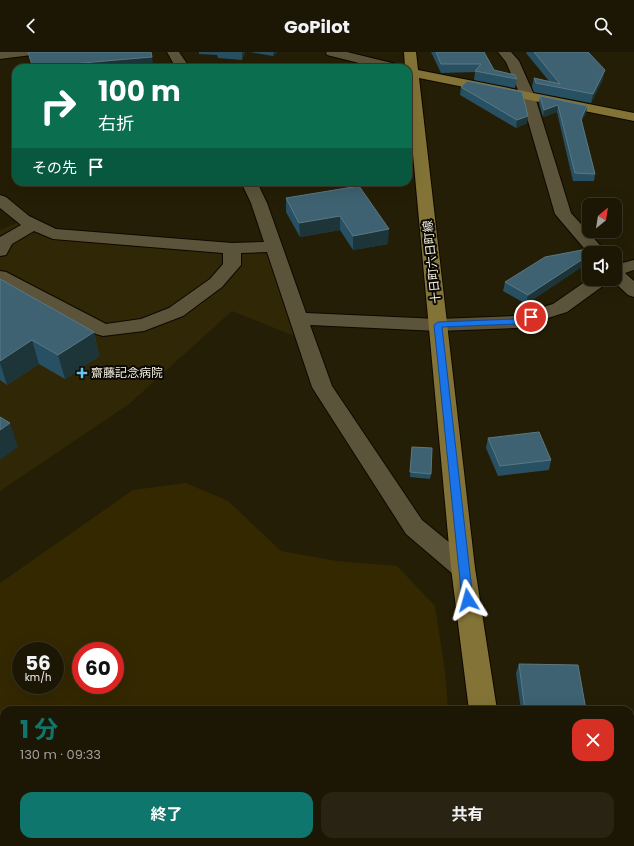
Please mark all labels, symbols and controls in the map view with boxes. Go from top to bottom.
text: GoPilot [284,14,350,39]
icon: back [20,15,42,37]
icon: search [592,15,614,37]
text: 100 m [98,72,181,111]
icon: right [32,80,84,132]
text: 右折 [98,111,134,136]
icon: arrive [85,156,107,178]
text: その先 [32,157,77,178]
north arrow [582,198,622,238]
map controls [582,198,622,286]
street label: 十日町六日町線 [419,219,444,305]
button: sound [582,246,622,286]
pin [514,300,548,334]
icon: arrive [520,306,542,328]
place label: 齋藤記念病院 [91,364,163,381]
marker: 齋藤記念病院 [76,367,88,379]
position arrow [447,579,489,621]
speed limit sign: 60 [72,642,124,694]
text: 56 [25,649,51,677]
text: km/h [25,670,51,685]
text: 1 分 [20,713,58,746]
button: close [572,719,614,761]
text: 130 m · 09:33 [20,745,101,764]
button: 終了 [20,792,313,838]
button: 共有 [321,792,614,838]

